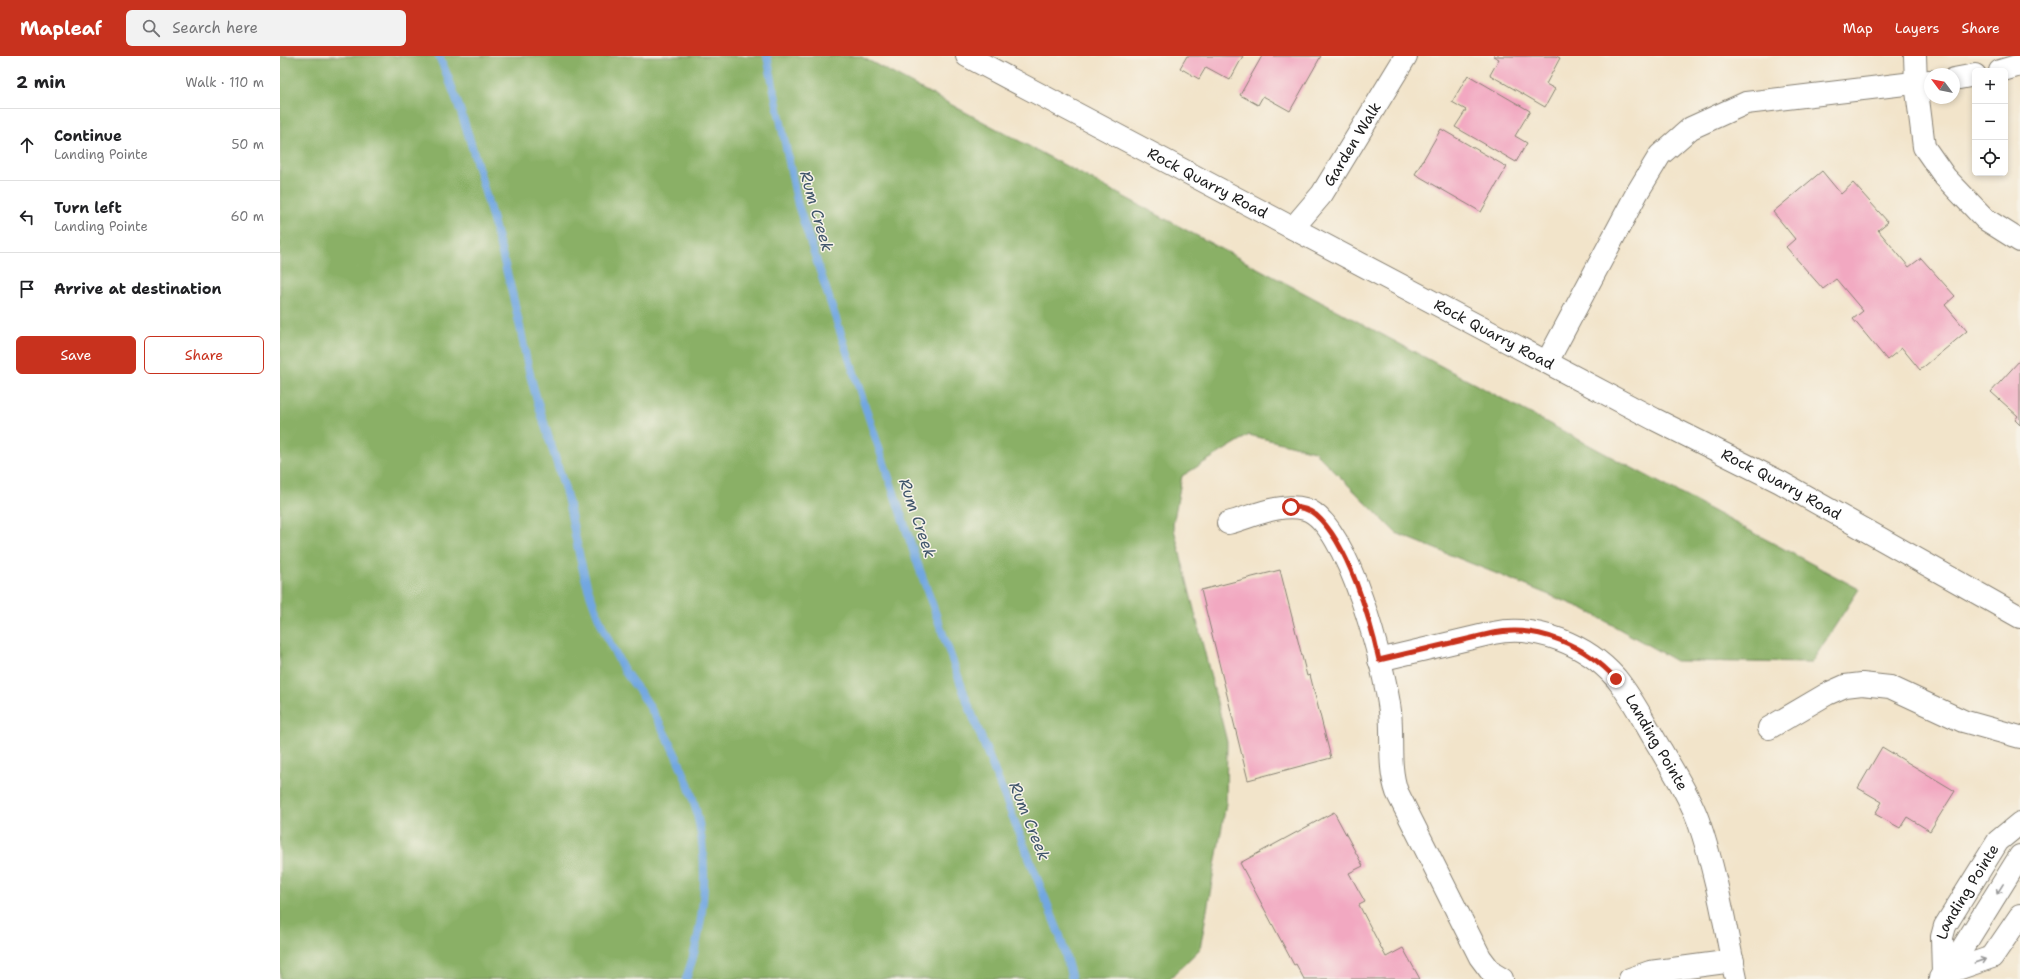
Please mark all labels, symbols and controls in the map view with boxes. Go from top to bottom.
search box [126,10,406,46]
text: Mapleaf [20,16,102,41]
icon: search [140,17,162,39]
text: Search here [172,18,258,38]
text: Map [1843,19,1873,37]
text: Layers [1895,19,1939,37]
text: Share [1961,19,2000,37]
north arrow [1924,68,1960,104]
map controls [1972,68,2008,176]
button: + [1972,68,2008,104]
text: 2 min [16,71,66,93]
text: Walk · 110 m [185,74,264,91]
street label: Garden Walk [1319,98,1386,190]
button: − [1972,104,2008,140]
text: Continue [54,126,122,146]
icon: ahead [16,134,38,156]
text: 50 m [231,136,264,153]
button: locate [1972,140,2008,176]
street label: Rock Quarry Road [1144,143,1272,223]
text: Landing Pointe [54,146,148,163]
water label: Rum Creek [795,168,838,254]
text: Turn left [54,198,122,218]
icon: left [16,206,38,228]
text: 60 m [231,208,264,225]
text: Landing Pointe [54,218,148,235]
icon: arrive [16,278,38,300]
text: Arrive at destination [54,279,222,299]
street label: Rock Quarry Road [1430,294,1558,375]
button: Save [16,336,136,374]
button: Share [144,336,264,374]
street label: Rock Quarry Road [1718,444,1845,525]
water label: Rum Creek [894,476,941,561]
route start [1282,498,1300,516]
route end [1607,670,1625,688]
street label: Landing Pointe [1621,690,1693,794]
water label: Rum Creek [1004,779,1055,864]
street label: Landing Pointe [1932,840,2004,942]
one-way arrow [1996,883,2004,894]
one-way arrow [1974,957,1986,965]

